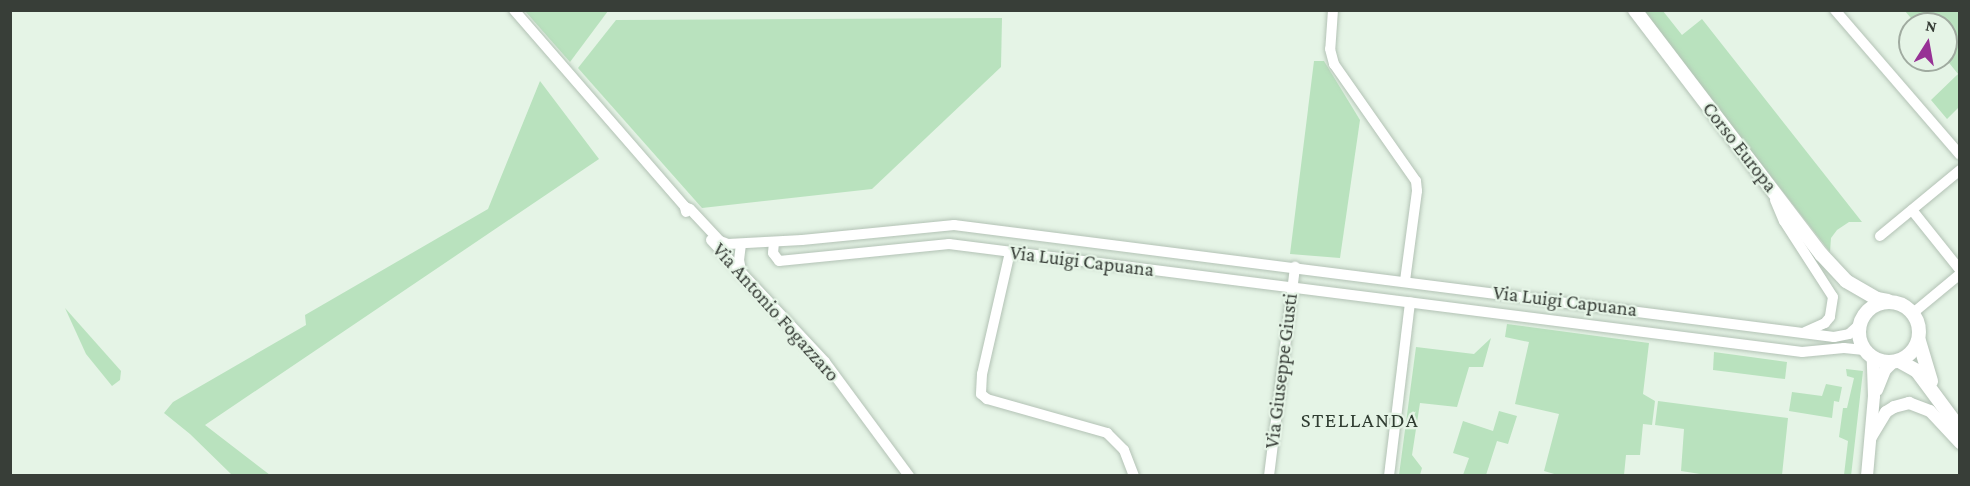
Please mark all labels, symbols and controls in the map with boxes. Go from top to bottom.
north arrow [1898,12,1958,72]
text: N [1924,16,1938,35]
street label: Corso Europa [1697,97,1783,197]
street label: Via Antonio Fogazzaro [707,238,845,386]
street label: Via Luigi Capuana [1009,240,1155,282]
street label: Via Luigi Capuana [1492,280,1638,322]
street label: Via Giuseppe Giusti [1260,292,1302,450]
district label: STELLANDA [1301,407,1419,433]

